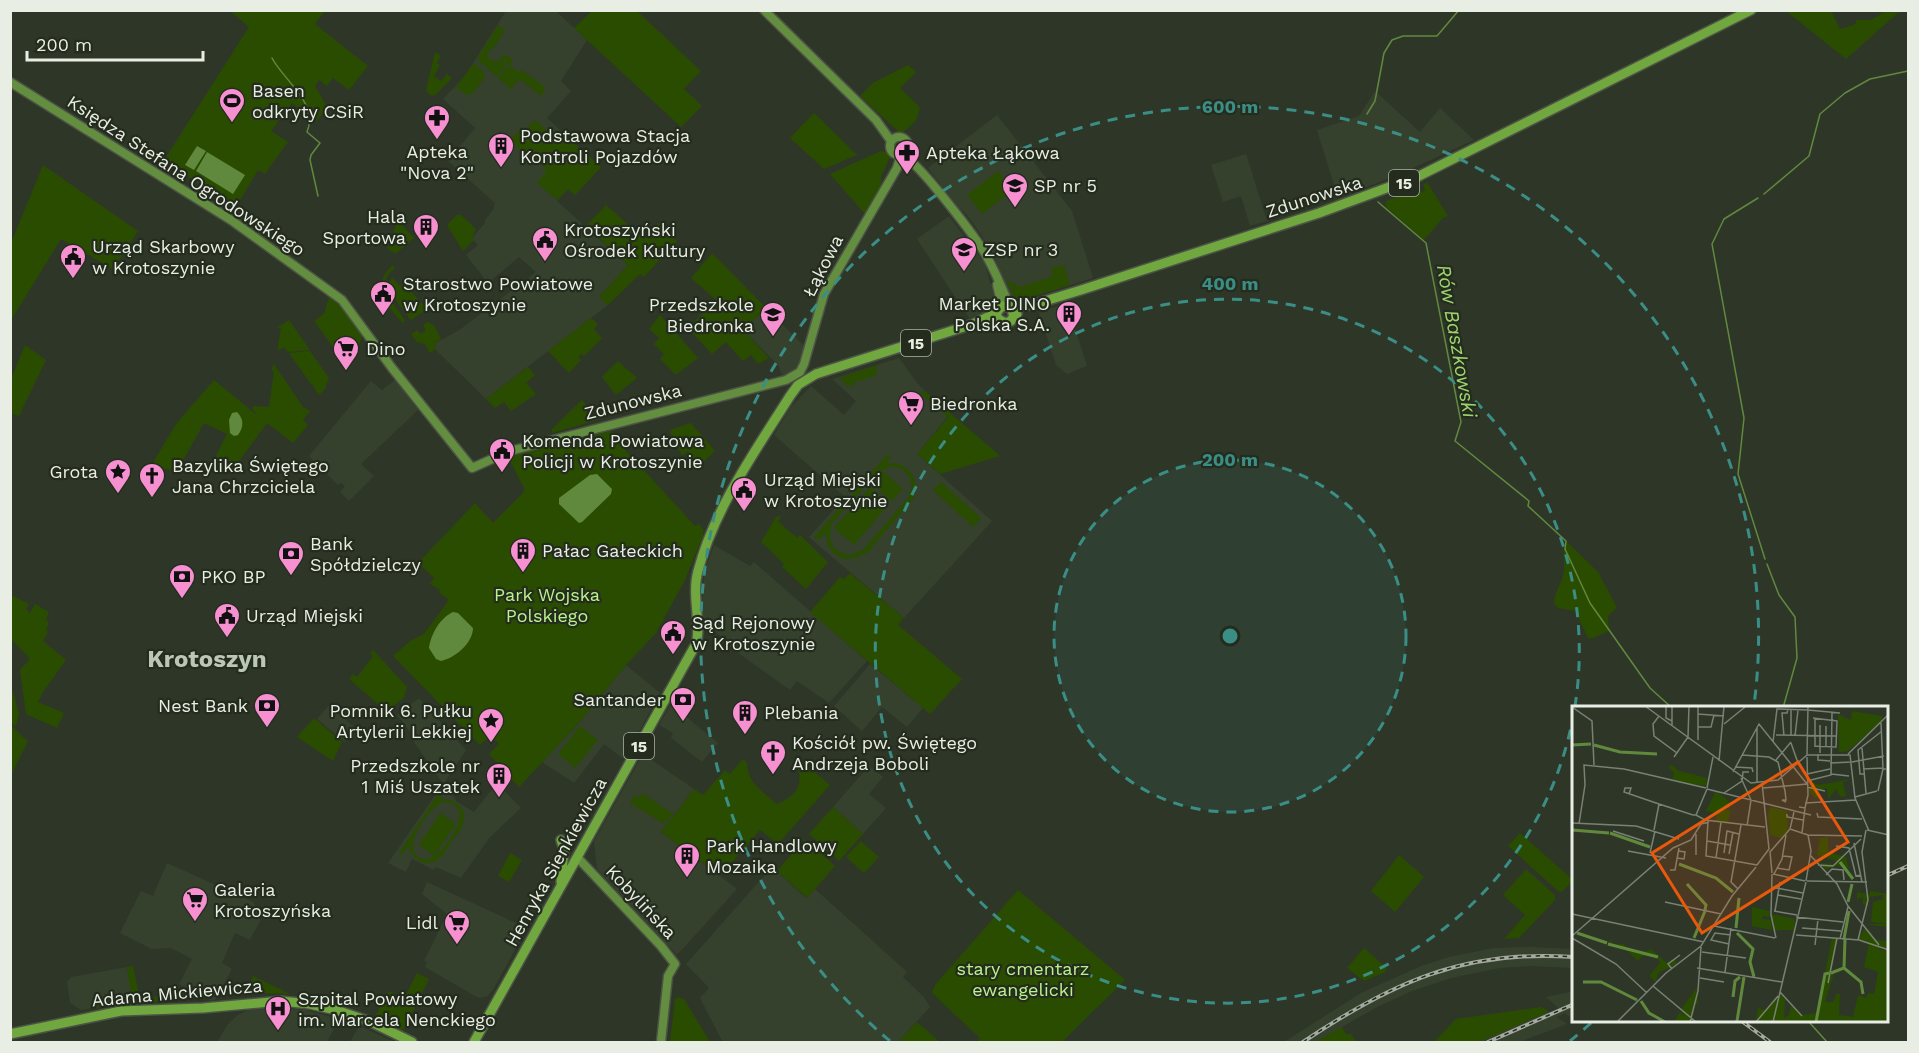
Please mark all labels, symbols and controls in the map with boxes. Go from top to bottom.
scale bar [27,24,202,62]
text: 200 m [36,34,92,55]
place label: Basen odkryty CSiR [252,80,364,122]
sports icon: Basen odkryty CSiR [217,86,247,124]
street label: Księdza Stefana Ogrodowskiego [64,91,309,260]
text: 600 m [1202,96,1258,117]
pharmacy icon: Apteka "Nova 2" [422,103,452,141]
place label: Podstawowa Stacja Kontroli Pojazdów [520,125,690,167]
building icon: Podstawowa Stacja Kontroli Pojazdów [486,131,516,169]
pharmacy icon: Apteka Łąkowa [892,138,922,176]
place label: Apteka "Nova 2" [400,141,474,183]
place label: Apteka Łąkowa [926,142,1060,163]
road number: 15 [1389,170,1419,196]
school or university icon: SP nr 5 [1000,171,1030,209]
street label: Zdunowska [1263,171,1364,222]
place label: SP nr 5 [1034,175,1097,196]
place label: Hala Sportowa [323,206,406,248]
building icon: Hala Sportowa [411,212,441,250]
place label: Krotoszyński Ośrodek Kultury [564,219,706,261]
public building icon: Krotoszyński Ośrodek Kultury [530,225,560,263]
street label: Łąkowa [798,231,847,300]
school or university icon: ZSP nr 3 [949,235,979,273]
place label: Urząd Skarbowy w Krotoszynie [92,236,235,278]
place label: ZSP nr 3 [984,239,1058,260]
public building icon: Urząd Skarbowy w Krotoszynie [58,242,88,280]
water label: Rów Baszkowski [1432,262,1482,420]
place label: Starostwo Powiatowe w Krotoszynie [403,273,593,315]
text: 400 m [1202,273,1258,294]
public building icon: Starostwo Powiatowe w Krotoszynie [368,279,398,317]
place label: Market DINO Polska S.A. [939,293,1050,335]
place label: Przedszkole Biedronka [649,294,754,336]
building icon: Market DINO Polska S.A. [1054,299,1084,337]
school or university icon: Przedszkole Biedronka [758,300,788,338]
road number: 15 [901,330,931,356]
supermarket icon: Dino [331,334,361,372]
place label: Dino [366,338,406,359]
street label: Zdunowska [582,379,684,424]
supermarket icon: Biedronka [896,389,926,427]
place label: Biedronka [930,393,1017,414]
place label: Komenda Powiatowa Policji w Krotoszynie [522,430,704,472]
public building icon: Komenda Powiatowa Policji w Krotoszynie [487,436,517,474]
text: 200 m [1202,449,1258,470]
place label: Bazylika Świętego Jana Chrzciciela [172,455,329,497]
place icon: Grota [103,457,133,495]
place label: Grota [50,461,98,482]
church icon: Bazylika Świętego Jana Chrzciciela [137,461,167,499]
place label: Urząd Miejski w Krotoszynie [764,469,887,511]
public building icon: Urząd Miejski w Krotoszynie [729,475,759,513]
place label: Bank Spółdzielczy [310,533,422,575]
building icon: Pałac Gałeckich [508,536,538,574]
bank icon: Bank Spółdzielczy [276,539,306,577]
place label: Pałac Gałeckich [542,540,683,561]
bank icon: PKO BP [167,562,197,600]
place label: PKO BP [201,566,266,587]
park label: Park Wojska Polskiego [494,584,600,626]
public building icon: Urząd Miejski [212,601,242,639]
place label: Urząd Miejski [246,605,363,626]
place label: Sąd Rejonowy w Krotoszynie [692,612,815,654]
public building icon: Sąd Rejonowy w Krotoszynie [658,618,688,656]
centre of rings [1220,626,1240,646]
district label: Krotoszyn [147,645,267,673]
bank icon: Santander [668,685,698,723]
place label: Santander [574,689,664,710]
bank icon: Nest Bank [252,691,282,729]
place label: Nest Bank [158,695,248,716]
building icon: Plebania [730,698,760,736]
place label: Pomnik 6. Pułku Artylerii Lekkiej [329,700,472,742]
place label: Plebania [764,702,838,723]
place icon: Pomnik 6. Pułku Artylerii Lekkiej [476,706,506,744]
inset map [1572,706,1889,1023]
place label: Kościół pw. Świętego Andrzeja Boboli [792,732,977,774]
road number: 15 [624,733,654,759]
church icon: Kościół pw. Świętego Andrzeja Boboli [758,738,788,776]
place label: Przedszkole nr 1 Miś Uszatek [350,755,480,797]
building icon: Przedszkole nr 1 Miś Uszatek [484,761,514,799]
street label: Henryka Sienkiewicza [500,774,611,950]
place label: Park Handlowy Mozaika [706,835,837,877]
building icon: Park Handlowy Mozaika [672,841,702,879]
street label: Kobylińska [602,860,681,943]
place label: Galeria Krotoszyńska [214,879,331,921]
supermarket icon: Galeria Krotoszyńska [180,885,210,923]
supermarket icon: Lidl [442,908,472,946]
place label: Lidl [406,912,438,933]
park label: stary cmentarz ewangelicki [957,958,1089,1000]
street label: Adama Mickiewicza [91,975,263,1010]
place label: Szpital Powiatowy im. Marcela Nenckiego [298,988,496,1030]
hospital icon: Szpital Powiatowy im. Marcela Nenckiego [263,994,293,1032]

